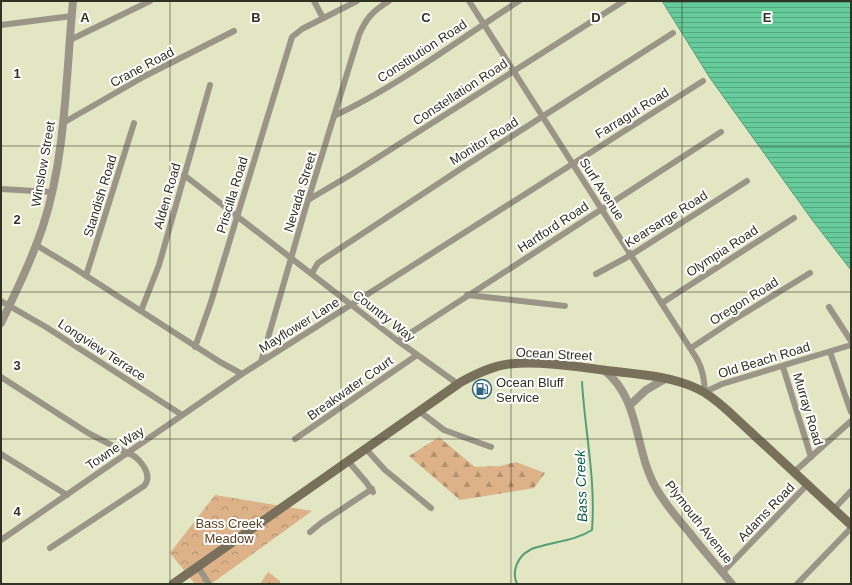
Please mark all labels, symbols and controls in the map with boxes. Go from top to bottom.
text: A [80,10,90,25]
text: B [251,10,261,25]
text: D [591,10,601,25]
text: E [763,10,772,25]
street label: Constitution Road [374,16,470,86]
street label: Crane Road [108,44,176,90]
street label: Constellation Road [410,56,510,128]
text: 1 [13,66,21,81]
street label: Farragut Road [592,84,672,142]
street label: Monitor Road [447,114,521,168]
street label: Winslow Street [28,120,58,208]
street label: Nevada Street [281,150,319,234]
street label: Standish Road [80,153,120,239]
street label: Priscilla Road [213,155,251,235]
street label: Surf Avenue [576,155,628,223]
street label: Alden Road [150,161,184,231]
street label: Kearsarge Road [622,188,710,250]
street label: Hartford Road [515,198,591,256]
text: 2 [13,212,21,227]
street label: Olympia Road [683,222,761,280]
street label: Oregon Road [707,274,781,328]
street label: Country Way [350,287,418,345]
street label: Mayflower Lane [256,294,342,356]
street label: Longview Terrace [55,316,149,384]
street label: Old Beach Road [716,339,812,381]
street label: Ocean Street [515,345,593,364]
street label: Breakwater Court [304,353,396,423]
text: 3 [13,358,21,373]
street label: Murray Road [790,371,826,447]
place label: Ocean Bluff Service [496,375,564,405]
fuel station icon: Ocean Bluff Service [471,378,493,400]
street label: Towne Way [83,423,147,473]
water label: Bass Creek [572,449,590,522]
street label: Plymouth Avenue [662,478,736,566]
street label: Adams Road [735,480,797,544]
text: 4 [13,504,21,519]
park label: Bass Creek Meadow [195,516,263,546]

